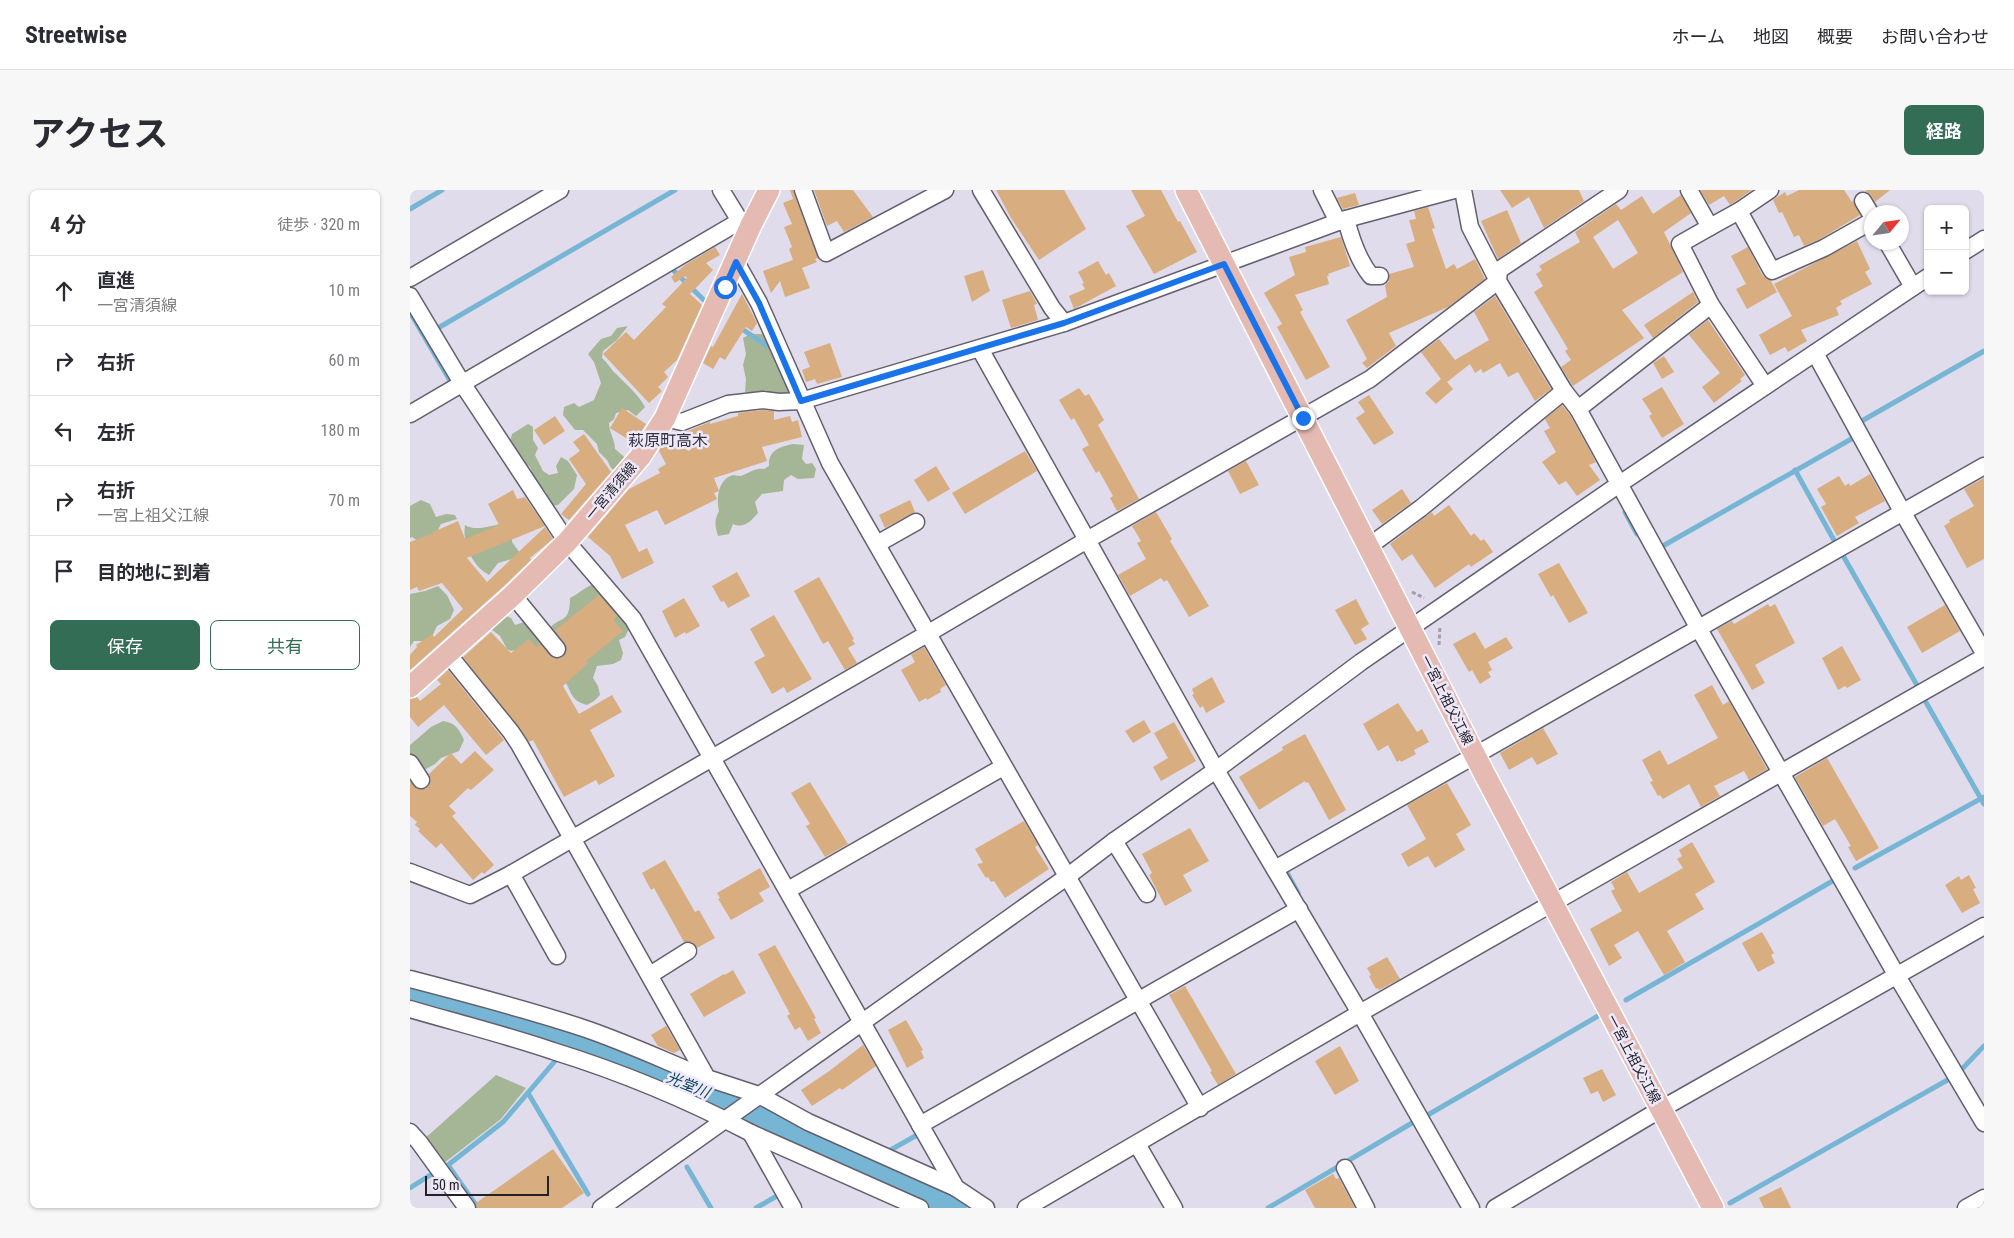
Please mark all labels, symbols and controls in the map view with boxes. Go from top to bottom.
text: Streetwise [25,21,127,49]
text: ホーム [1672,26,1725,47]
text: 地図 [1753,26,1789,47]
text: 概要 [1817,26,1853,47]
text: お問い合わせ [1881,26,1989,47]
button: 経路 [1904,105,1984,155]
text: アクセス [30,114,168,155]
north arrow [1864,205,1909,250]
map controls [1924,205,1969,295]
button: + [1924,205,1969,250]
text: 4 分 [50,213,86,237]
text: 徒歩 · 320 m [277,215,360,234]
button: − [1924,250,1969,295]
text: 直進 [97,269,135,292]
route start [714,276,737,299]
icon: ahead [50,277,78,305]
text: 10 m [328,281,360,300]
text: 一宮清須線 [97,296,177,315]
icon: right [50,347,78,375]
text: 右折 [97,351,135,374]
text: 60 m [328,351,360,370]
route end [1292,407,1315,430]
icon: left [50,417,78,445]
text: 左折 [97,421,135,444]
text: 180 m [321,421,360,440]
district label: 萩原町高木 [628,431,708,450]
street label: 一宮清須線 [582,459,640,523]
text: 右折 [97,479,135,502]
icon: right [50,487,78,515]
text: 70 m [328,491,360,510]
text: 一宮上祖父江線 [97,506,209,525]
icon: arrive [50,557,78,585]
text: 目的地に到着 [97,561,211,584]
button: 保存 [50,620,200,670]
button: 共有 [210,620,360,670]
street label: 一宮上祖父江線 [1418,653,1476,747]
street label: 一宮上祖父江線 [1604,1012,1664,1106]
water label: 光堂川 [664,1068,714,1103]
scale bar [425,1173,549,1196]
text: 50 m [432,1177,460,1193]

